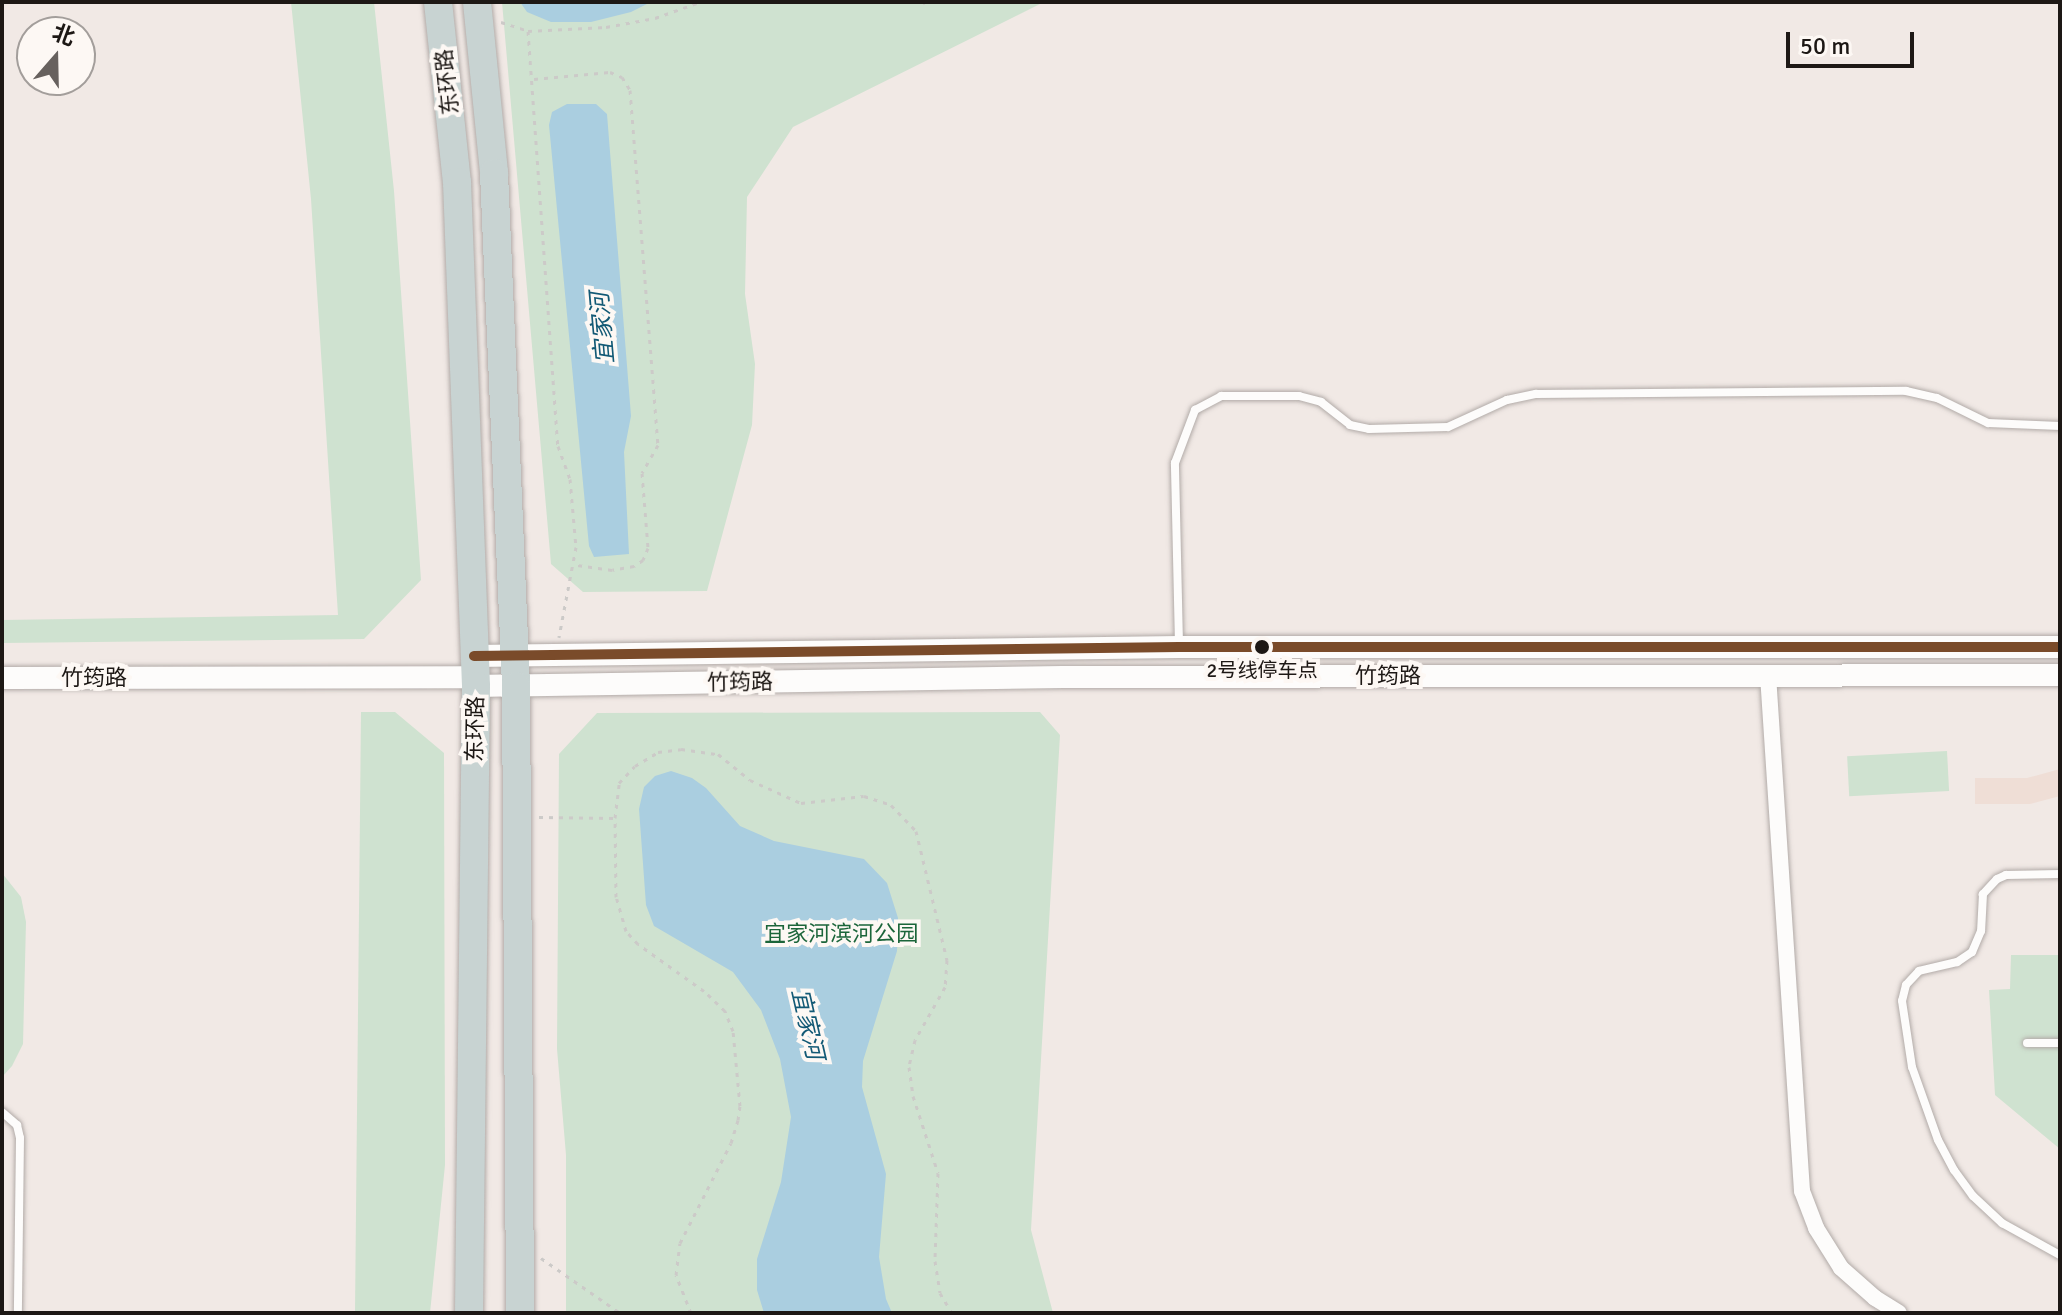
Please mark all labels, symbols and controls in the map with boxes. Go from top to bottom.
north arrow [16,16,96,96]
scale bar [1790,16,1918,66]
text: 北 [49,18,79,51]
text: 50 m [1800,31,1850,61]
street label: 东环路 [430,48,464,116]
water label: 宜家河 [586,291,620,365]
marker: 2号线停车点 [1254,639,1270,655]
place label: 2号线停车点 [1207,658,1317,682]
street label: 竹筠路 [1355,663,1421,689]
street label: 竹筠路 [61,665,127,691]
street label: 竹筠路 [707,668,773,696]
street label: 东环路 [461,696,489,762]
park label: 宜家河滨河公园 [764,921,918,947]
water label: 宜家河 [785,986,829,1062]

